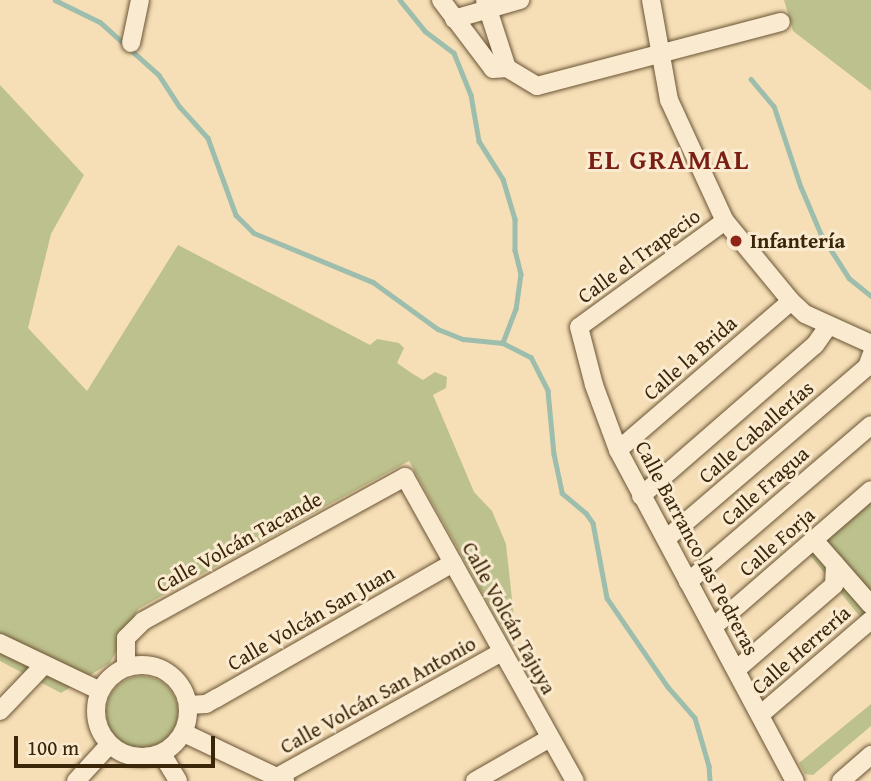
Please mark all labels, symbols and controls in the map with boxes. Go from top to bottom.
district label: EL GRAMAL [589,142,749,176]
street label: Calle el Trapecio [573,203,705,309]
place label: Infantería [750,228,845,254]
marker: Infantería [728,233,744,249]
street label: Calle la Brida [638,311,742,405]
street label: Calle Caballerías [693,375,819,489]
street label: Calle Barranco las Pedreras [630,437,764,659]
street label: Calle Fragua [716,441,814,531]
street label: Calle Volcán Tacande [152,486,326,598]
street label: Calle Forja [734,502,820,582]
street label: Calle Volcán Tajuya [457,537,561,699]
street label: Calle Volcán San Juan [223,560,399,676]
street label: Calle Herrería [746,600,856,700]
street label: Calle Volcán San Antonio [276,631,480,759]
scale bar [18,722,219,766]
text: 100 m [27,732,79,763]

